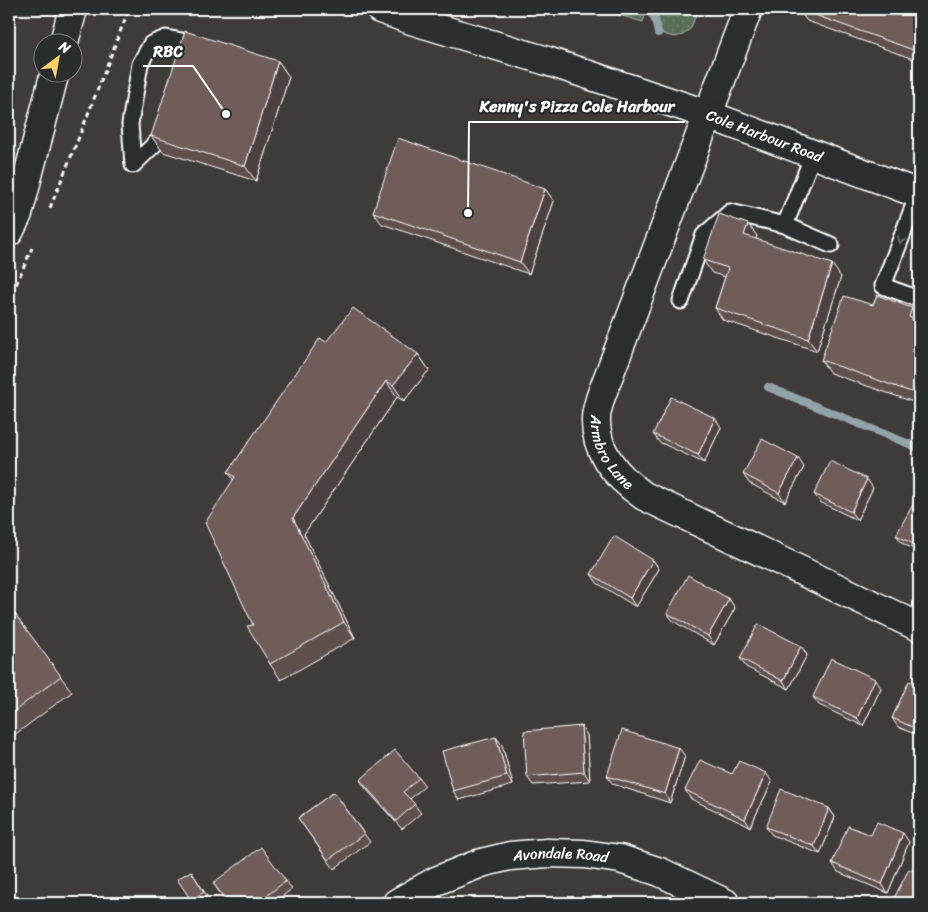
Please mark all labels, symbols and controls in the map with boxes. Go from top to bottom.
north arrow [32,32,82,82]
text: N [53,34,76,61]
callout: RBC [143,35,193,66]
text: RBC [152,37,183,66]
callout: Kenny's Pizza Cole Harbour [469,91,685,122]
text: Kenny's Pizza Cole Harbour [479,92,676,121]
street label: Cole Harbour Road [702,102,828,170]
one-way arrow [897,235,907,243]
street label: Armbro Lane [583,414,640,496]
street label: Avondale Road [511,840,611,870]

